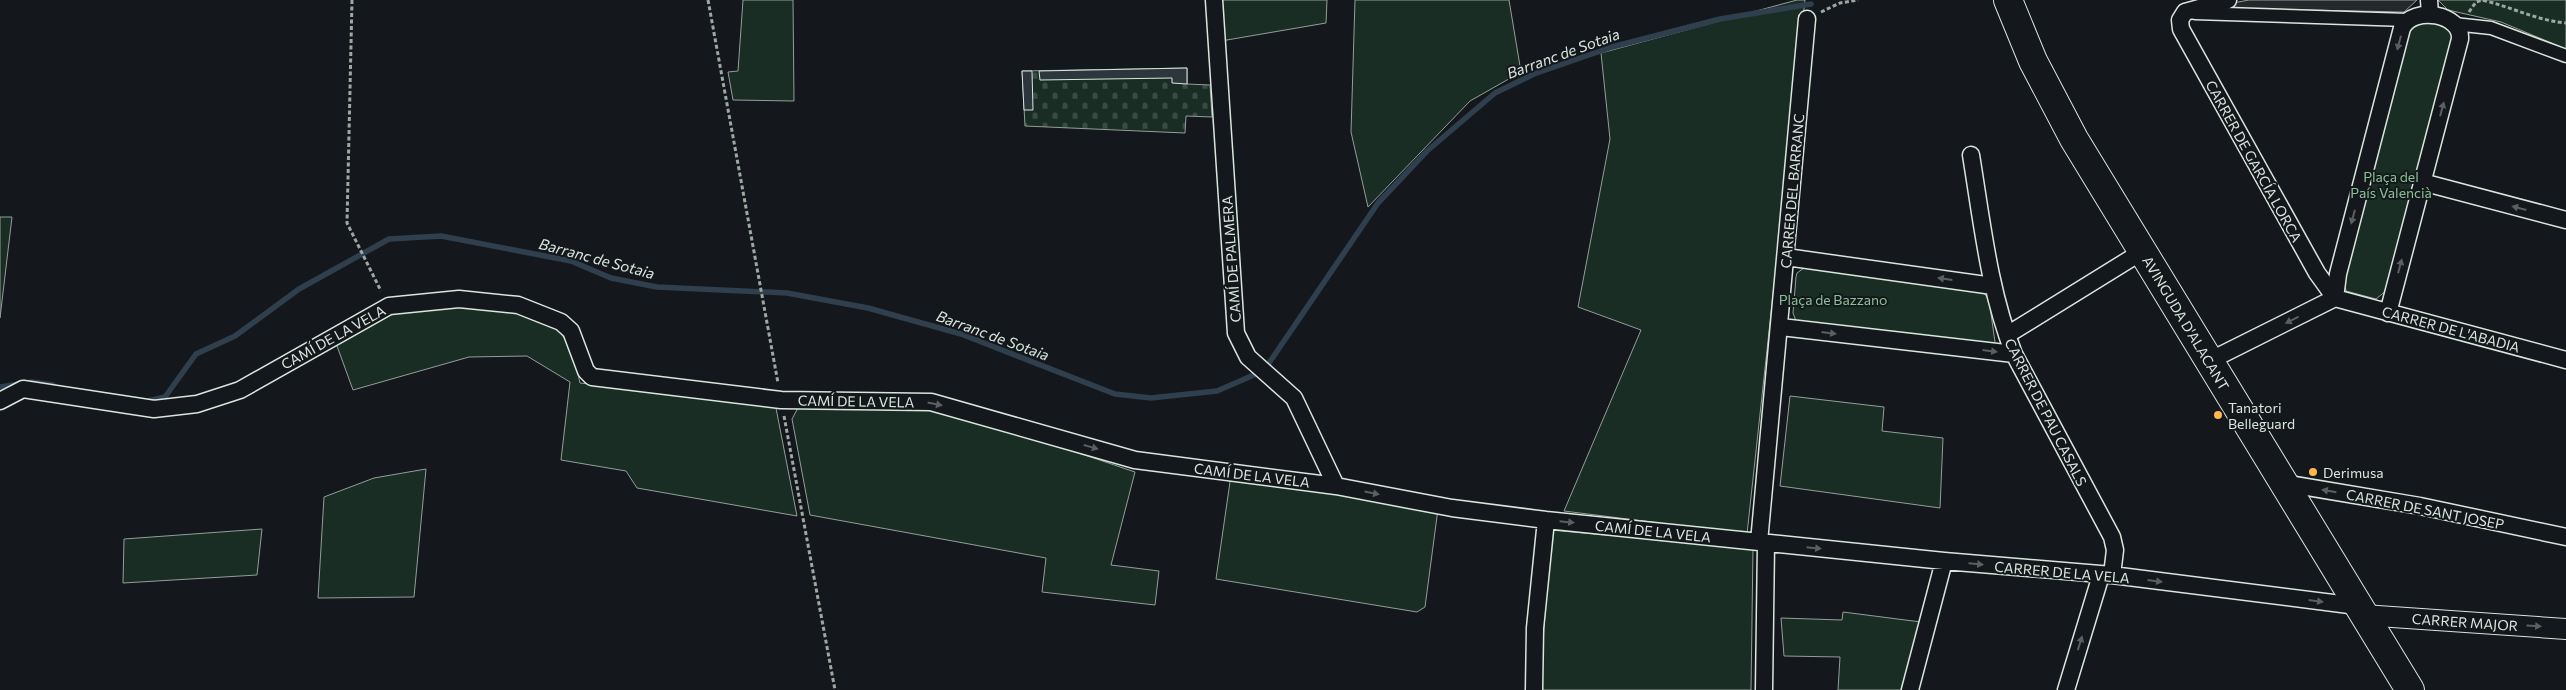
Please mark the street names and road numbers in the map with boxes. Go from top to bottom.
street label: CARRER DE GARCÍA LORCA [2202,77,2306,245]
street label: CARRER DEL BARRANC [1777,113,1807,269]
street label: CAMÍ DE PALMERA [1218,195,1244,323]
street label: AVINGUDA D'ALACANT [2139,253,2233,393]
street label: CAMÍ DE LA VELA [278,301,388,373]
street label: CARRER DE L'ABADIA [2380,302,2522,356]
street label: CARRER DE PAU CASALS [2001,335,2091,489]
street label: CAMÍ DE LA VELA [798,391,915,411]
street label: CAMÍ DE LA VELA [1193,459,1311,491]
street label: CARRER DE SANT JOSEP [2345,485,2506,533]
street label: CAMÍ DE LA VELA [1594,516,1712,546]
street label: CARRER DE LA VELA [1994,558,2131,586]
street label: CARRER MAJOR [2411,610,2519,634]

